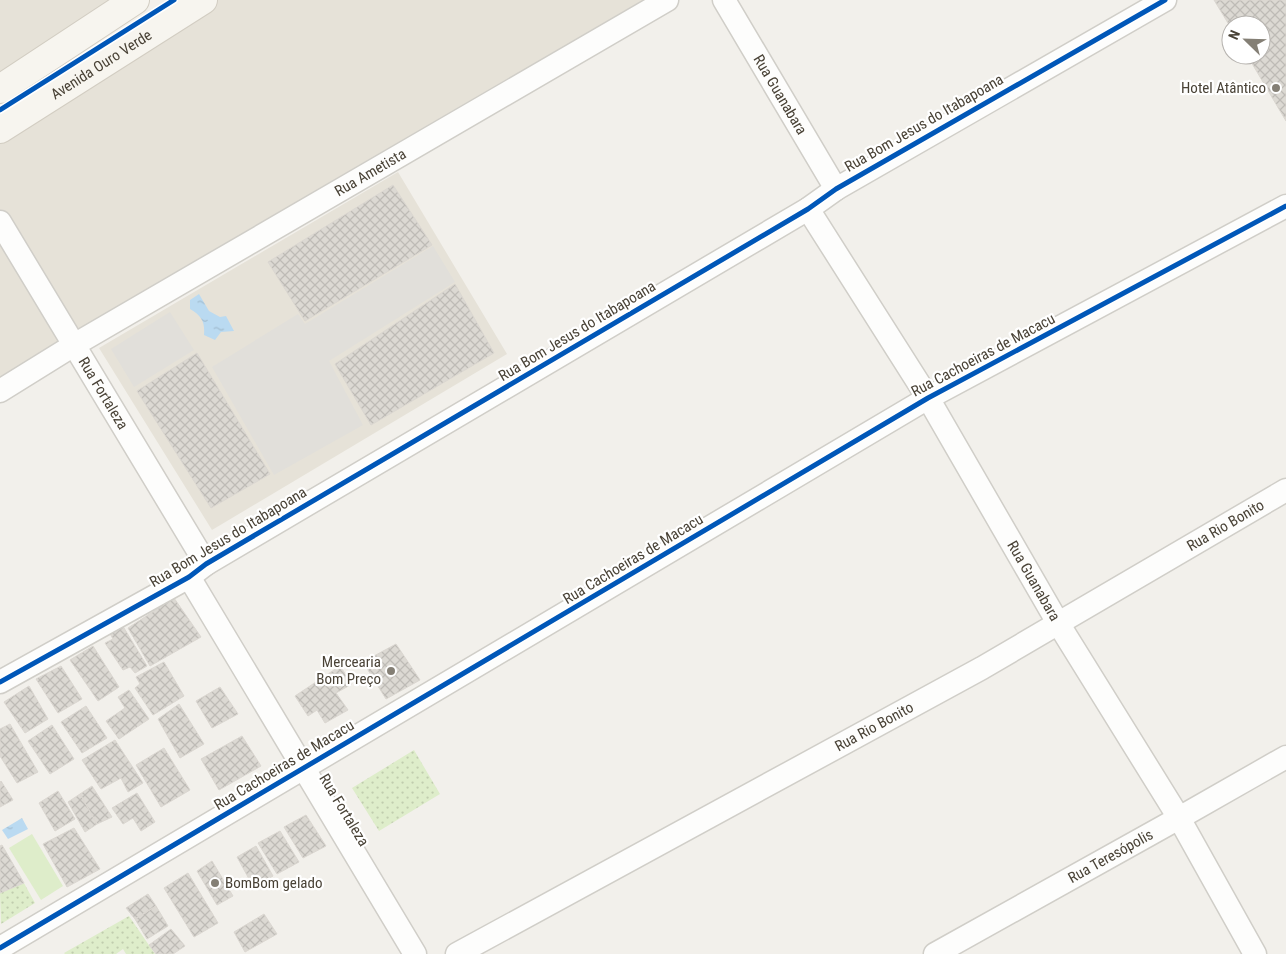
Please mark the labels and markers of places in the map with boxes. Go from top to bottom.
place label: Hotel Atântico [1181,79,1266,97]
marker: Hotel Atântico [1270,82,1282,94]
place label: Mercearia Bom Preço [316,653,381,688]
marker: Mercearia Bom Preço [385,665,397,677]
place label: BomBom gelado [225,874,323,892]
marker: BomBom gelado [209,877,221,889]

